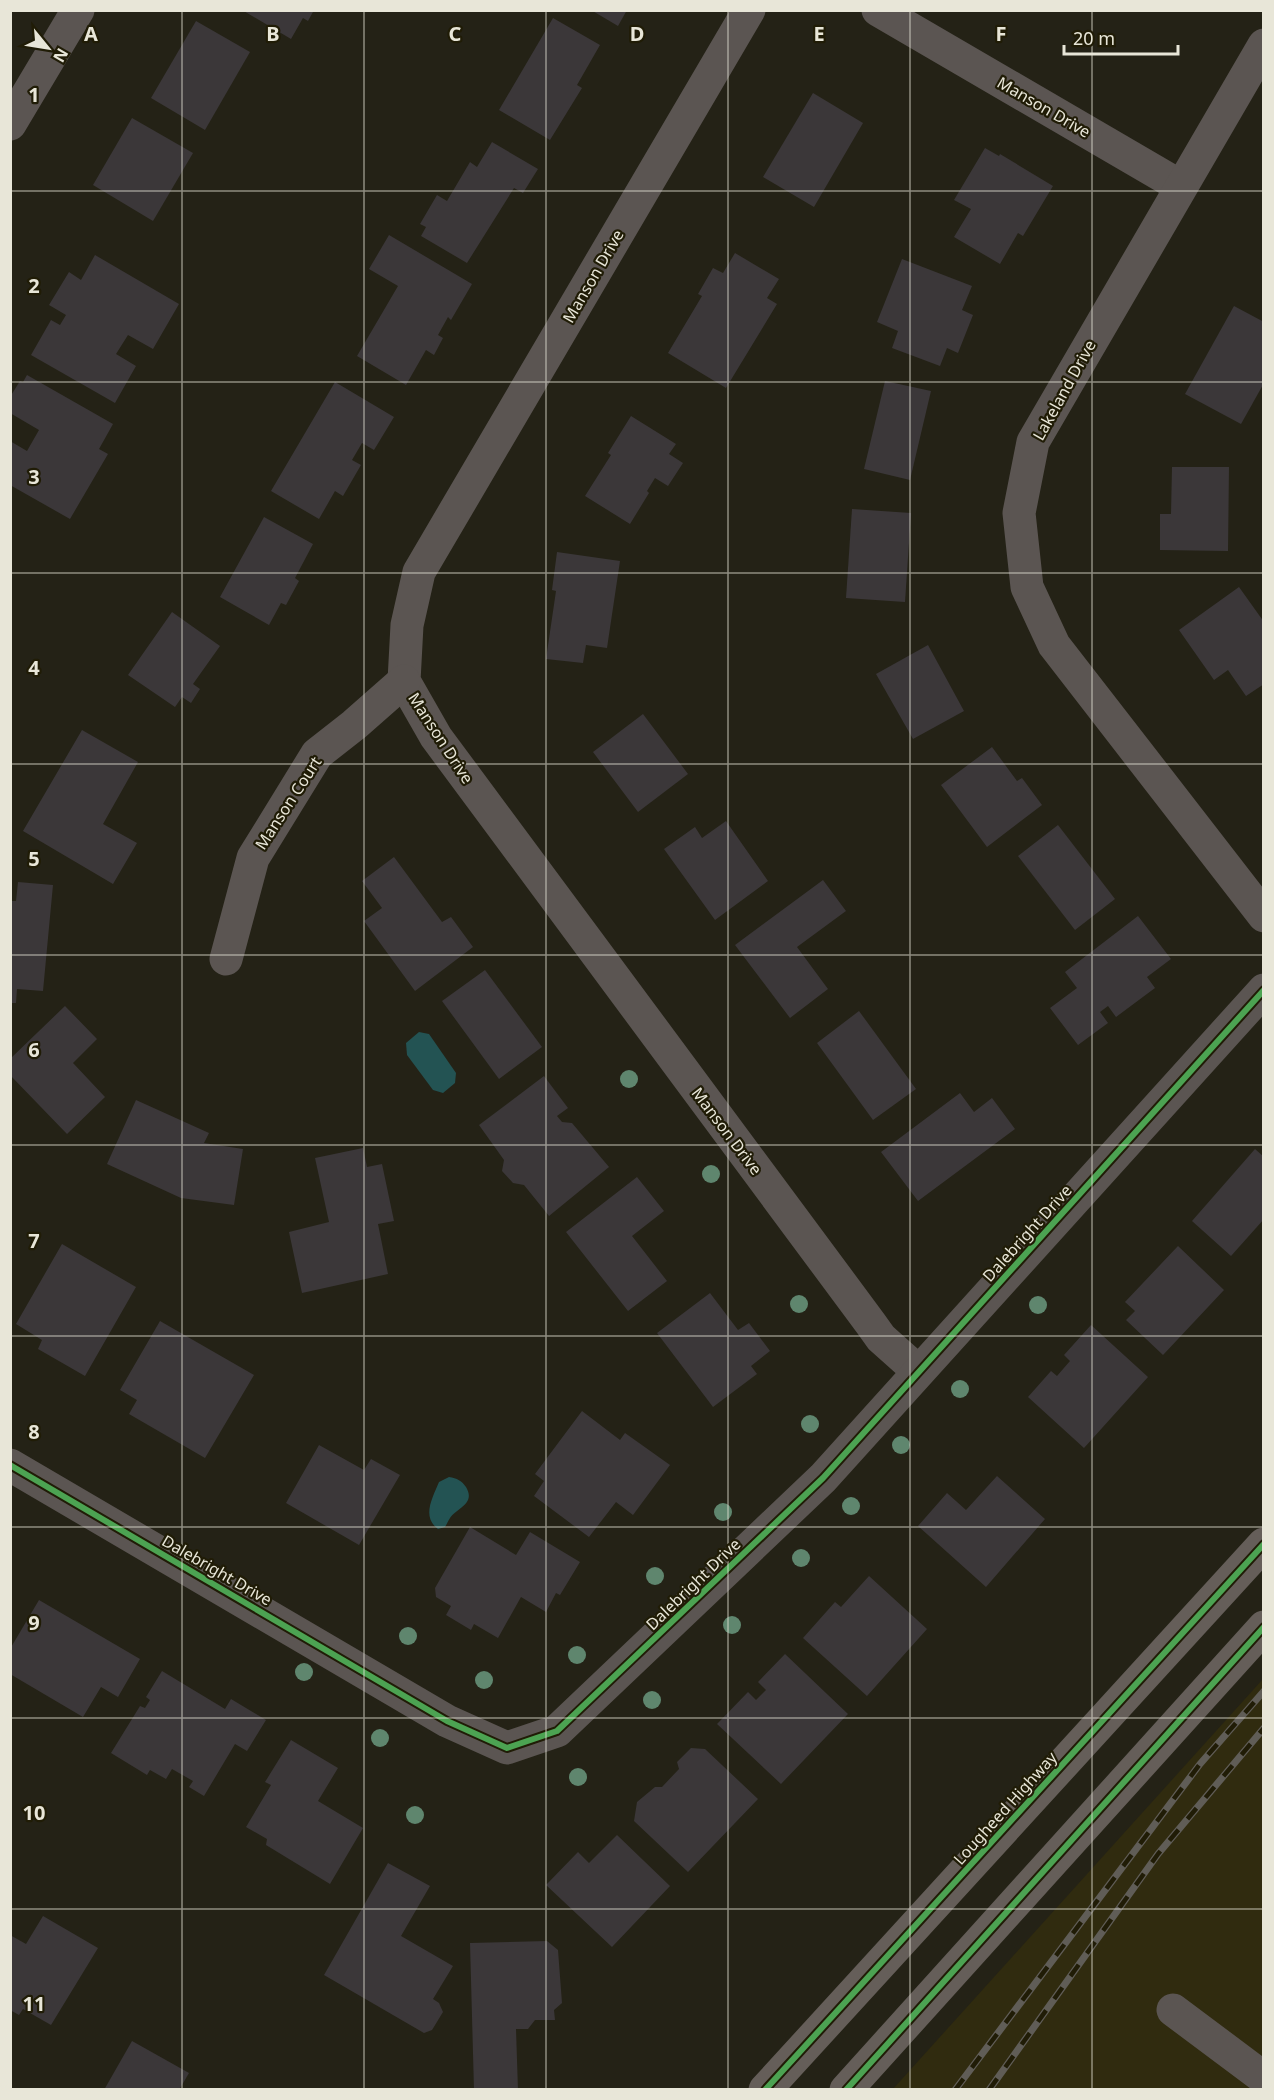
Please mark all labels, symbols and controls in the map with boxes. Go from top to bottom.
north arrow [18,18,78,78]
scale bar [1064,18,1178,56]
text: A [84,20,98,47]
text: B [266,20,280,47]
text: C [449,20,462,47]
text: D [630,20,644,47]
text: E [813,20,825,47]
text: F [996,20,1006,47]
text: 20 m [1073,26,1115,50]
text: N [48,44,74,67]
street label: Manson Drive [993,71,1095,143]
text: 1 [28,81,40,108]
street label: Manson Drive [557,225,629,327]
text: 2 [28,272,40,299]
street label: Lakeland Drive [1027,336,1101,444]
text: 3 [28,463,40,490]
text: 4 [28,654,40,681]
street label: Manson Drive [403,688,479,788]
street label: Manson Court [250,752,326,854]
text: 5 [28,845,40,872]
text: 6 [28,1036,40,1063]
street label: Manson Drive [687,1083,767,1179]
street label: Dalebright Drive [977,1180,1077,1286]
text: 7 [28,1227,40,1254]
text: 8 [28,1418,40,1445]
street label: Dalebright Drive [158,1530,276,1610]
street label: Dalebright Drive [641,1533,745,1635]
text: 9 [28,1609,40,1636]
street label: Lougheed Highway [948,1746,1062,1869]
text: 10 [23,1799,45,1826]
text: 11 [23,1990,45,2017]

